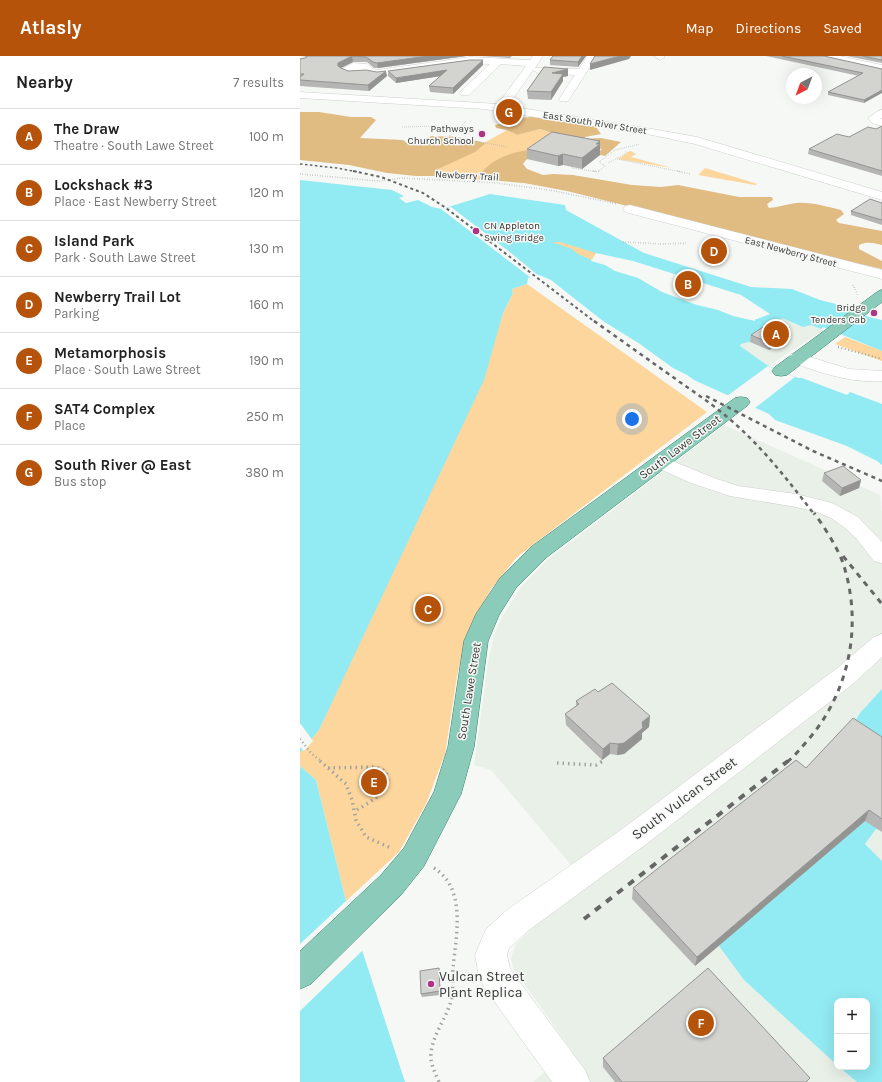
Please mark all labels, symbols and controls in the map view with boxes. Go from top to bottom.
text: Atlasly [20,17,82,39]
text: Map [686,20,714,37]
text: Directions [736,20,801,37]
text: Saved [823,20,862,37]
north arrow [786,68,822,104]
text: Nearby [16,72,73,92]
text: 7 results [233,75,284,90]
pin: G [496,97,522,127]
street label: East South River Street [542,109,648,137]
text: The Draw [54,120,119,138]
place label: Pathways Church School [408,123,474,147]
text: A [25,129,33,144]
text: 100 m [249,129,284,144]
marker: Pathways Church School [477,129,487,139]
text: Theatre · South Lawe Street [54,138,214,153]
street label: Newberry Trail [435,168,499,184]
text: Lockshack #3 [54,176,153,194]
text: B [25,185,33,200]
text: 120 m [249,185,284,200]
text: Place · East Newberry Street [54,194,217,209]
place label: CN Appleton Swing Bridge [484,220,544,244]
marker: CN Appleton Swing Bridge [471,226,481,236]
text: Island Park [54,232,134,250]
street label: East Newberry Street [744,234,838,270]
pin: D [701,236,727,266]
text: C [25,241,33,256]
text: 130 m [249,241,284,256]
text: Park · South Lawe Street [54,250,196,265]
pin: B [675,269,701,299]
text: Newberry Trail Lot [54,288,181,306]
text: D [25,297,33,312]
text: 160 m [249,297,284,312]
place label: Bridge Tenders Cab [811,302,866,326]
text: Parking [54,306,99,321]
marker: Bridge Tenders Cab [869,308,879,318]
pin: A [763,319,789,349]
text: Metamorphosis [54,344,166,362]
text: E [25,353,33,368]
text: 190 m [249,353,284,368]
text: Place · South Lawe Street [54,362,201,377]
text: SAT4 Complex [54,400,155,418]
text: F [25,409,33,424]
text: 250 m [246,409,284,424]
your location [622,409,642,429]
street label: South Lawe Street [636,411,724,482]
text: Place [54,418,85,433]
text: South River @ East [54,456,191,474]
text: G [25,465,33,480]
text: 380 m [245,465,284,480]
text: Bus stop [54,474,106,489]
pin: C [415,594,441,624]
street label: South Lawe Street [454,641,484,741]
street label: South Vulcan Street [628,753,740,843]
pin: E [361,767,387,797]
place label: Vulcan Street Plant Replica [439,968,524,1001]
marker: Vulcan Street Plant Replica [426,979,436,989]
map controls [834,998,870,1070]
button: + [834,998,870,1034]
pin: F [688,1008,714,1038]
button: − [834,1034,870,1070]

